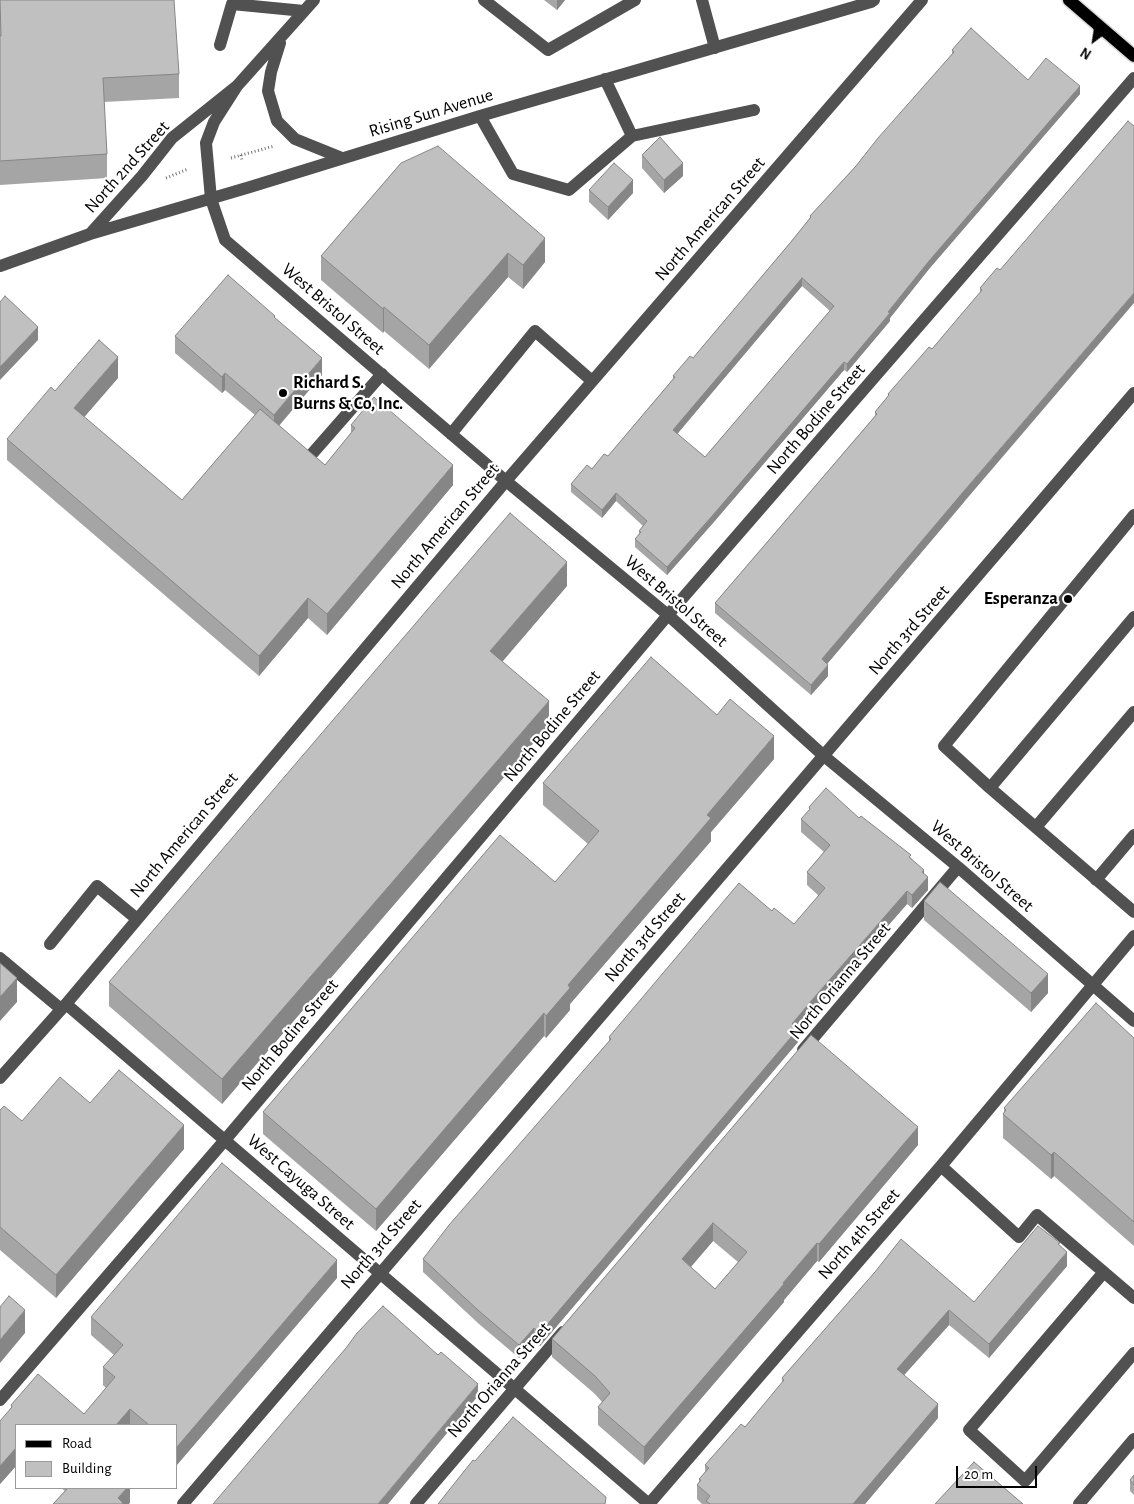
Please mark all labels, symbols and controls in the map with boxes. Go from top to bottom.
north arrow [1069,15,1119,65]
text: N [1079,44,1094,61]
street label: Rising Sun Avenue [366,84,496,142]
street label: North 2nd Street [80,116,174,218]
street label: North American Street [650,153,770,285]
street label: West Bristol Street [277,258,389,360]
street label: North Bodine Street [762,359,870,479]
place label: Richard S. Burns & Co, Inc. [293,372,403,414]
marker: Richard S. Burns & Co, Inc. [277,387,289,399]
street label: North American Street [386,459,504,593]
street label: West Bristol Street [620,550,732,652]
street label: North 3rd Street [864,581,954,679]
place label: Esperanza [984,588,1058,610]
marker: Esperanza [1062,593,1074,605]
street label: North Bodine Street [499,666,605,786]
street label: North American Street [125,768,243,902]
street label: West Bristol Street [926,815,1038,917]
street label: North 3rd Street [600,888,690,986]
street label: North Orianna Street [785,918,895,1044]
street label: North Bodine Street [237,975,343,1095]
street label: West Cayuga Street [243,1129,359,1235]
street label: North 4th Street [814,1184,904,1284]
street label: North 3rd Street [336,1195,426,1293]
street label: North Orianna Street [443,1318,555,1442]
legend [15,1424,178,1489]
text: Road [62,1436,92,1451]
scale bar [959,1456,1040,1488]
text: Building [62,1461,112,1476]
text: 20 m [964,1467,993,1482]

